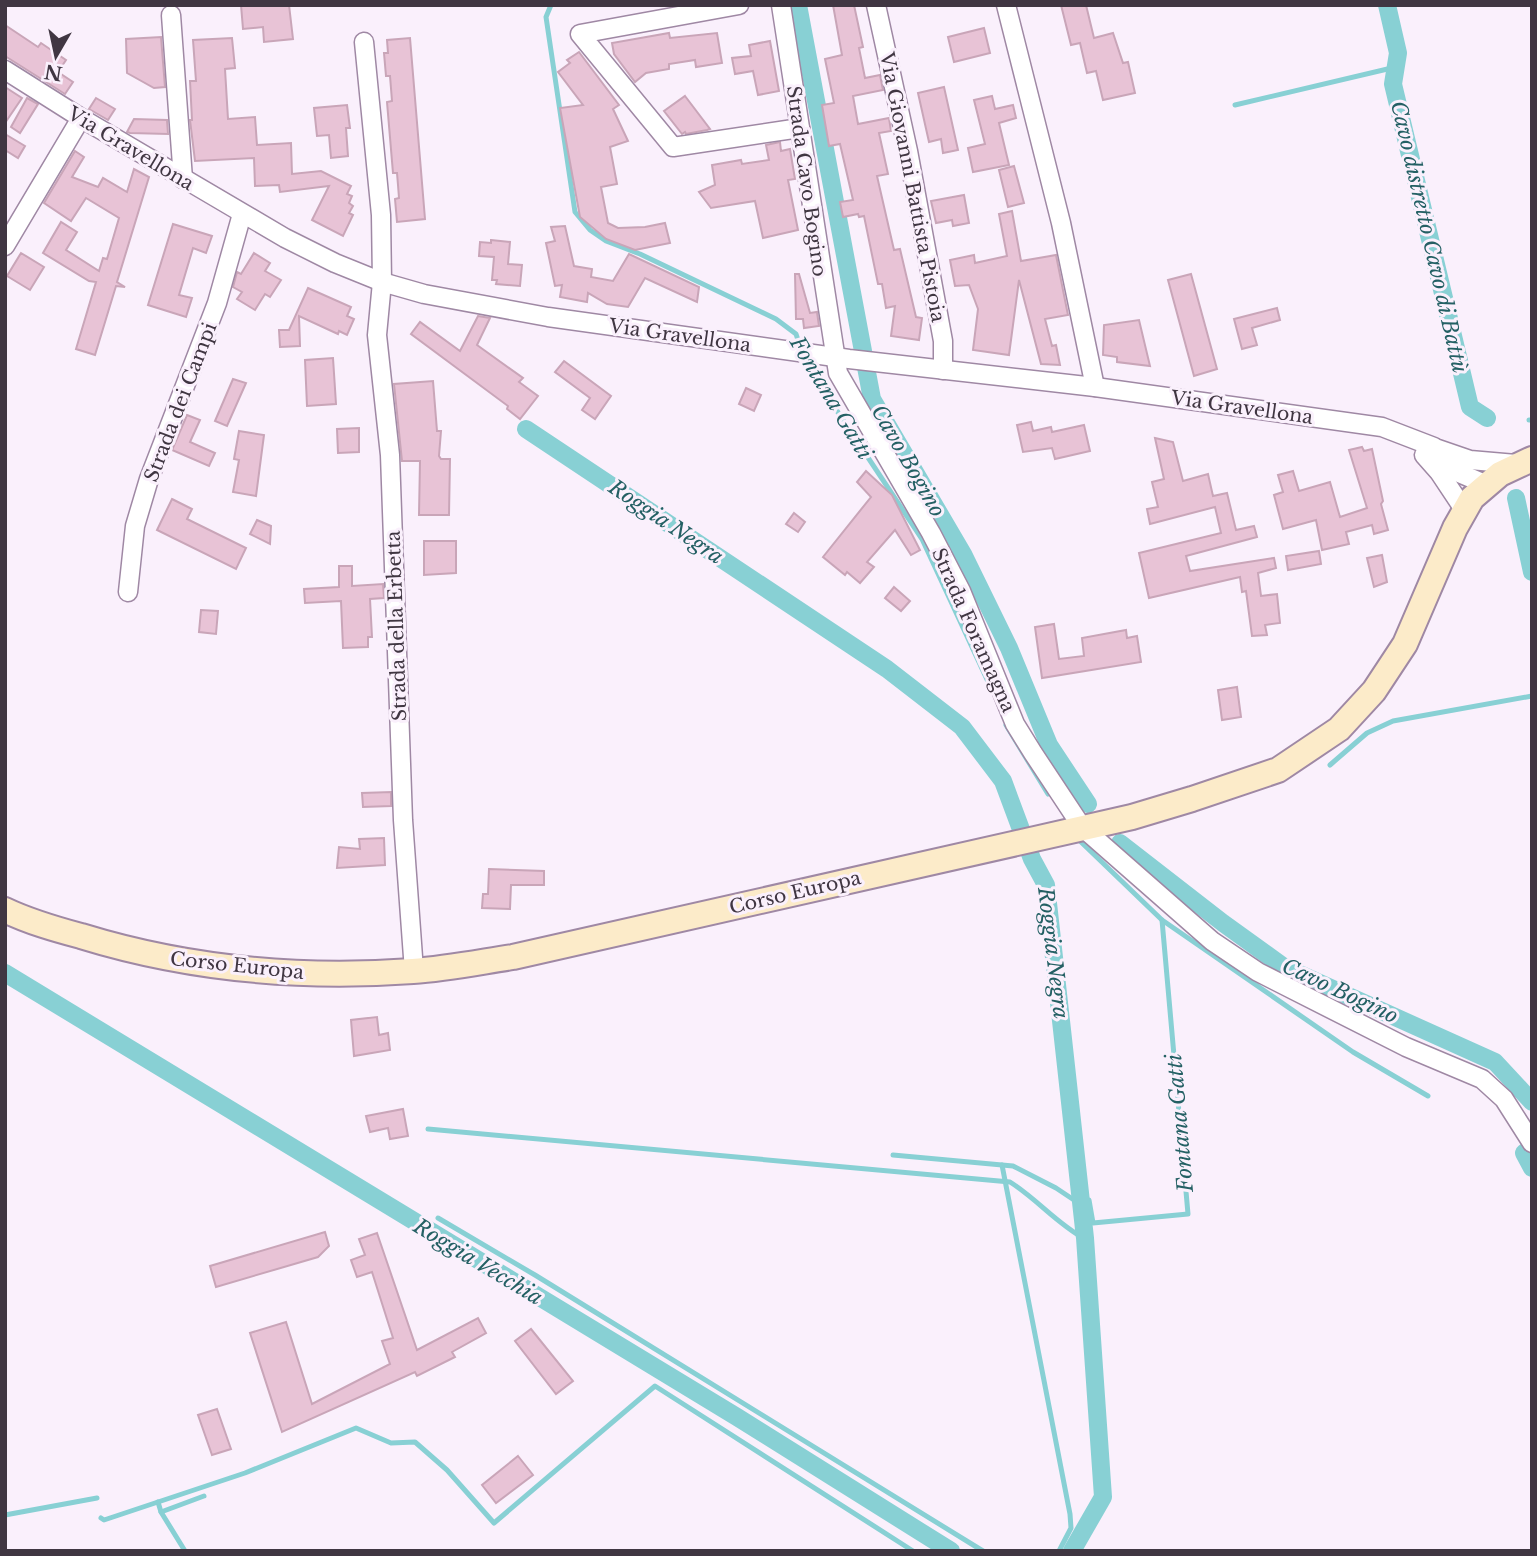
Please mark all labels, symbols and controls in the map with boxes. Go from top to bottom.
north arrow [21,21,91,91]
street label: Via Giovanni Battista Pistoia [875,49,950,324]
text: N [43,60,64,85]
street label: Strada Cavo Bogino [782,84,831,278]
water label: Cavo distretto Cavo di Battù [1385,98,1473,376]
street label: Via Gravellona [63,101,198,195]
street label: Via Gravellona [606,314,753,357]
street label: Strada dei Campi [140,319,222,485]
water label: Fontana Gatti [784,331,878,465]
street label: Via Gravellona [1168,386,1315,429]
water label: Cavo Bogino [865,400,951,522]
water label: Roggia Negra [603,474,728,570]
street label: Strada della Erbetta [382,530,411,722]
street label: Strada Foramagna [927,544,1020,716]
street label: Corso Europa [727,866,864,919]
water label: Roggia Negra [1032,885,1074,1020]
street label: Corso Europa [169,947,305,984]
water label: Cavo Bogino [1278,953,1402,1029]
water label: Fontana Gatti [1161,1052,1199,1194]
water label: Roggia Vecchia [408,1213,547,1311]

